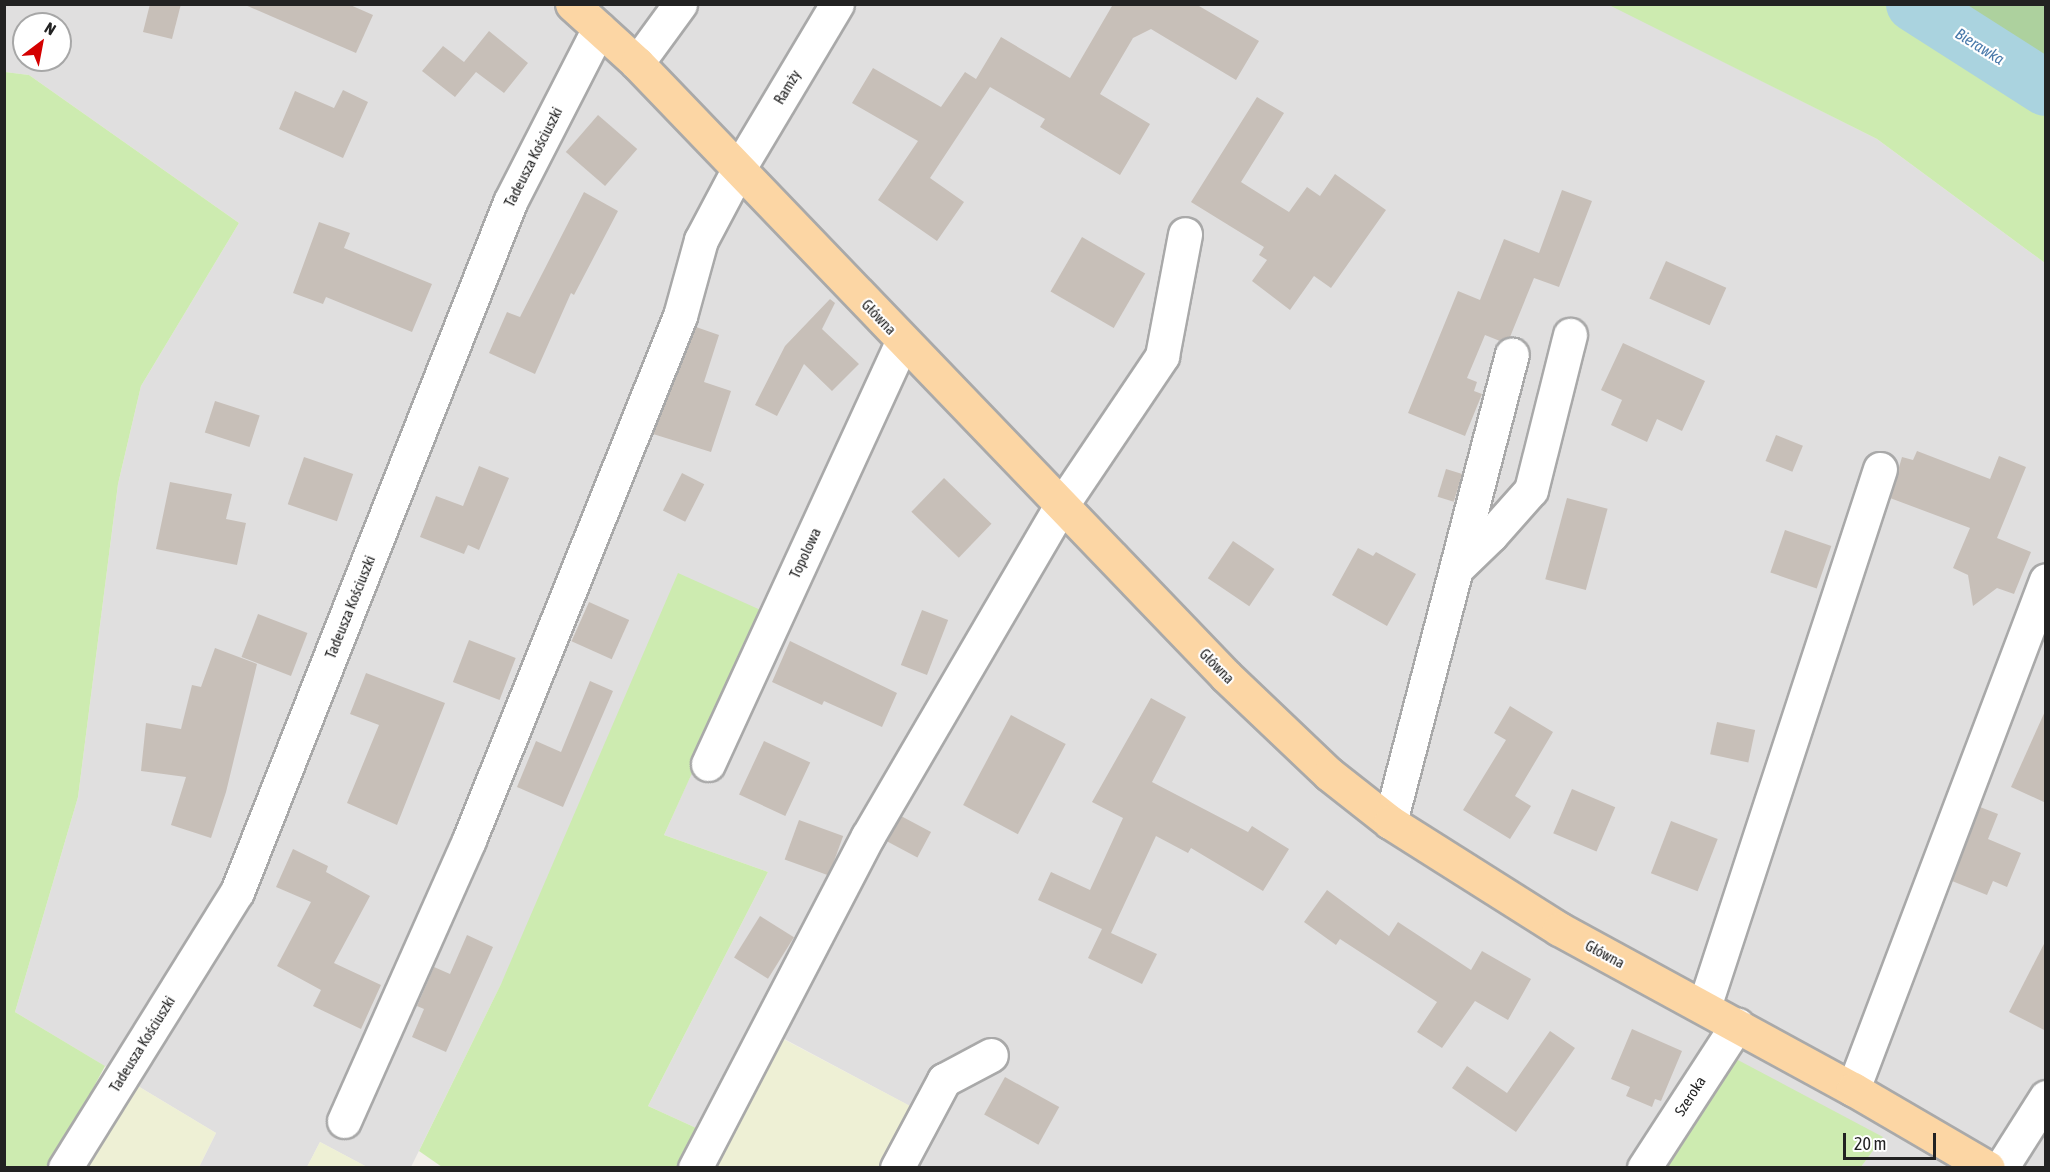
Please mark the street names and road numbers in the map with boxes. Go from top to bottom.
street label: Ramży [770,67,804,107]
street label: Tadeusza Kościuszki [500,104,566,210]
street label: Główna [858,296,900,338]
street label: Topolowa [786,525,824,581]
street label: Tadeusza Kościuszki [321,553,379,661]
street label: Główna [1196,645,1238,687]
street label: Główna [1582,936,1628,972]
street label: Tadeusza Kościuszki [105,993,179,1095]
street label: Szeroka [1671,1073,1709,1119]

